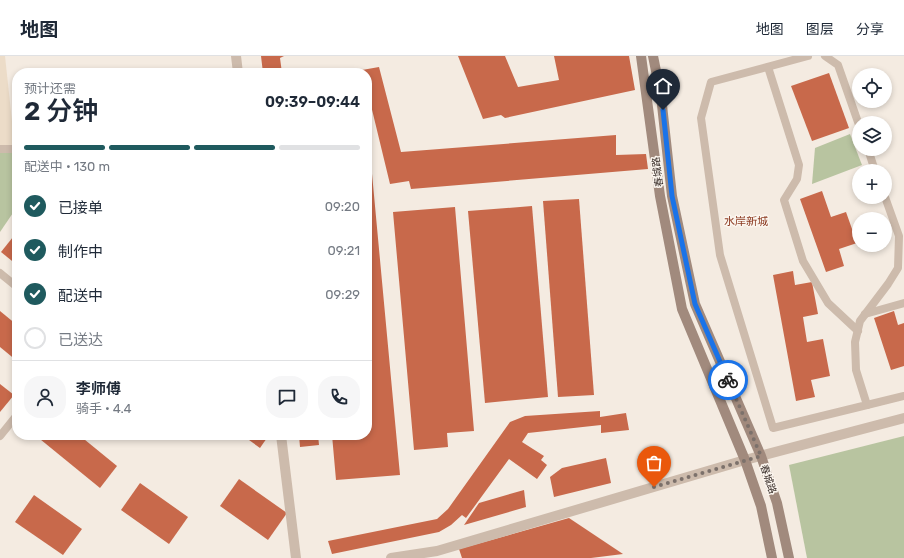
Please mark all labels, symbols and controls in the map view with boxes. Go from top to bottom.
text: 地图 [20,18,58,41]
text: 地图 [756,21,784,38]
text: 图层 [806,21,834,38]
text: 分享 [856,21,884,38]
map controls [852,68,892,252]
button: locate [852,68,892,108]
pin [646,69,680,110]
icon: home [652,75,674,97]
text: 预计还需 [24,81,76,96]
text: 09:39–09:44 [265,93,360,111]
text: 2 分钟 [24,96,98,127]
button: layers [852,116,892,156]
street label: 春城路 [650,156,666,187]
text: 配送中 · 130 m [24,159,110,174]
button: + [852,164,892,204]
icon: check [24,195,46,217]
text: 已接单 [58,199,103,217]
text: 09:20 [325,199,360,214]
button: − [852,212,892,252]
district label: 水岸新城 [724,215,768,228]
icon: check [24,239,46,261]
text: 制作中 [58,243,103,261]
text: 09:21 [328,243,360,258]
icon: check [24,283,46,305]
text: 配送中 [58,287,103,305]
text: 09:29 [325,287,360,302]
text: 已送达 [58,331,103,349]
courier [708,360,748,400]
icon: bike [717,369,739,391]
button: person [24,376,66,418]
button: chat [266,376,308,418]
button: phone [318,376,360,418]
text: 李师傅 [76,380,121,398]
text: 骑手 · 4.4 [76,401,132,416]
pin [637,446,671,487]
icon: bag [643,452,665,474]
street label: 春城路 [757,463,779,495]

